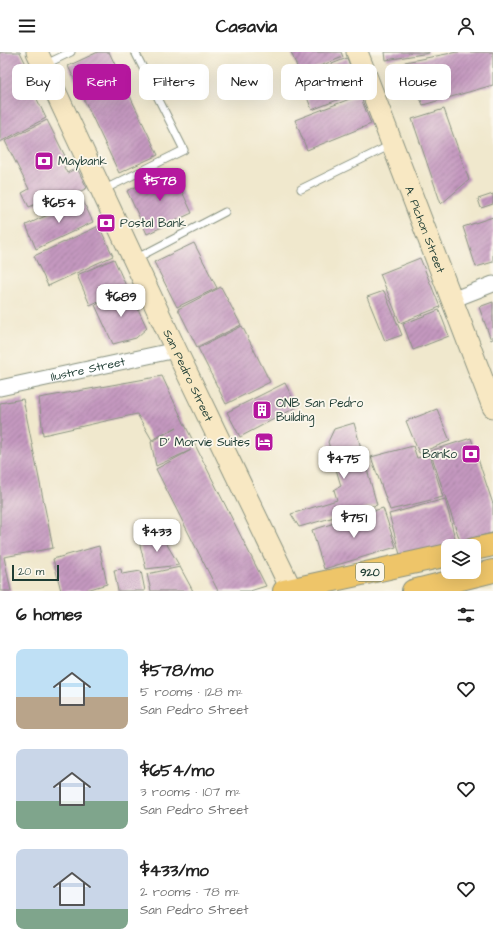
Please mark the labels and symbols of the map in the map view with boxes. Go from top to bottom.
bank icon: Maybank [33,150,55,172]
place label: Maybank [58,153,107,171]
pin: $578 [136,168,184,202]
street label: A. Pichon Street [400,184,449,276]
pin: $654 [35,190,83,224]
bank icon: Postal Bank [95,212,117,234]
place label: Postal Bank [120,215,187,232]
pin: $689 [97,284,145,318]
street label: San Pedro Street [159,327,217,425]
street label: Ilustre Street [49,353,127,386]
place label: ONB San Pedro Building [276,395,363,427]
building icon: ONB San Pedro Building [251,399,273,421]
hotel icon: D' Morvie Suites [253,431,275,453]
place label: D' Morvie Suites [160,434,250,451]
bank icon: BanKo [460,443,482,465]
pin: $475 [320,446,368,480]
place label: BanKo [422,446,457,463]
pin: $751 [330,505,378,539]
pin: $433 [133,519,181,553]
scale bar [12,563,59,582]
road number: 920 [356,563,384,581]

